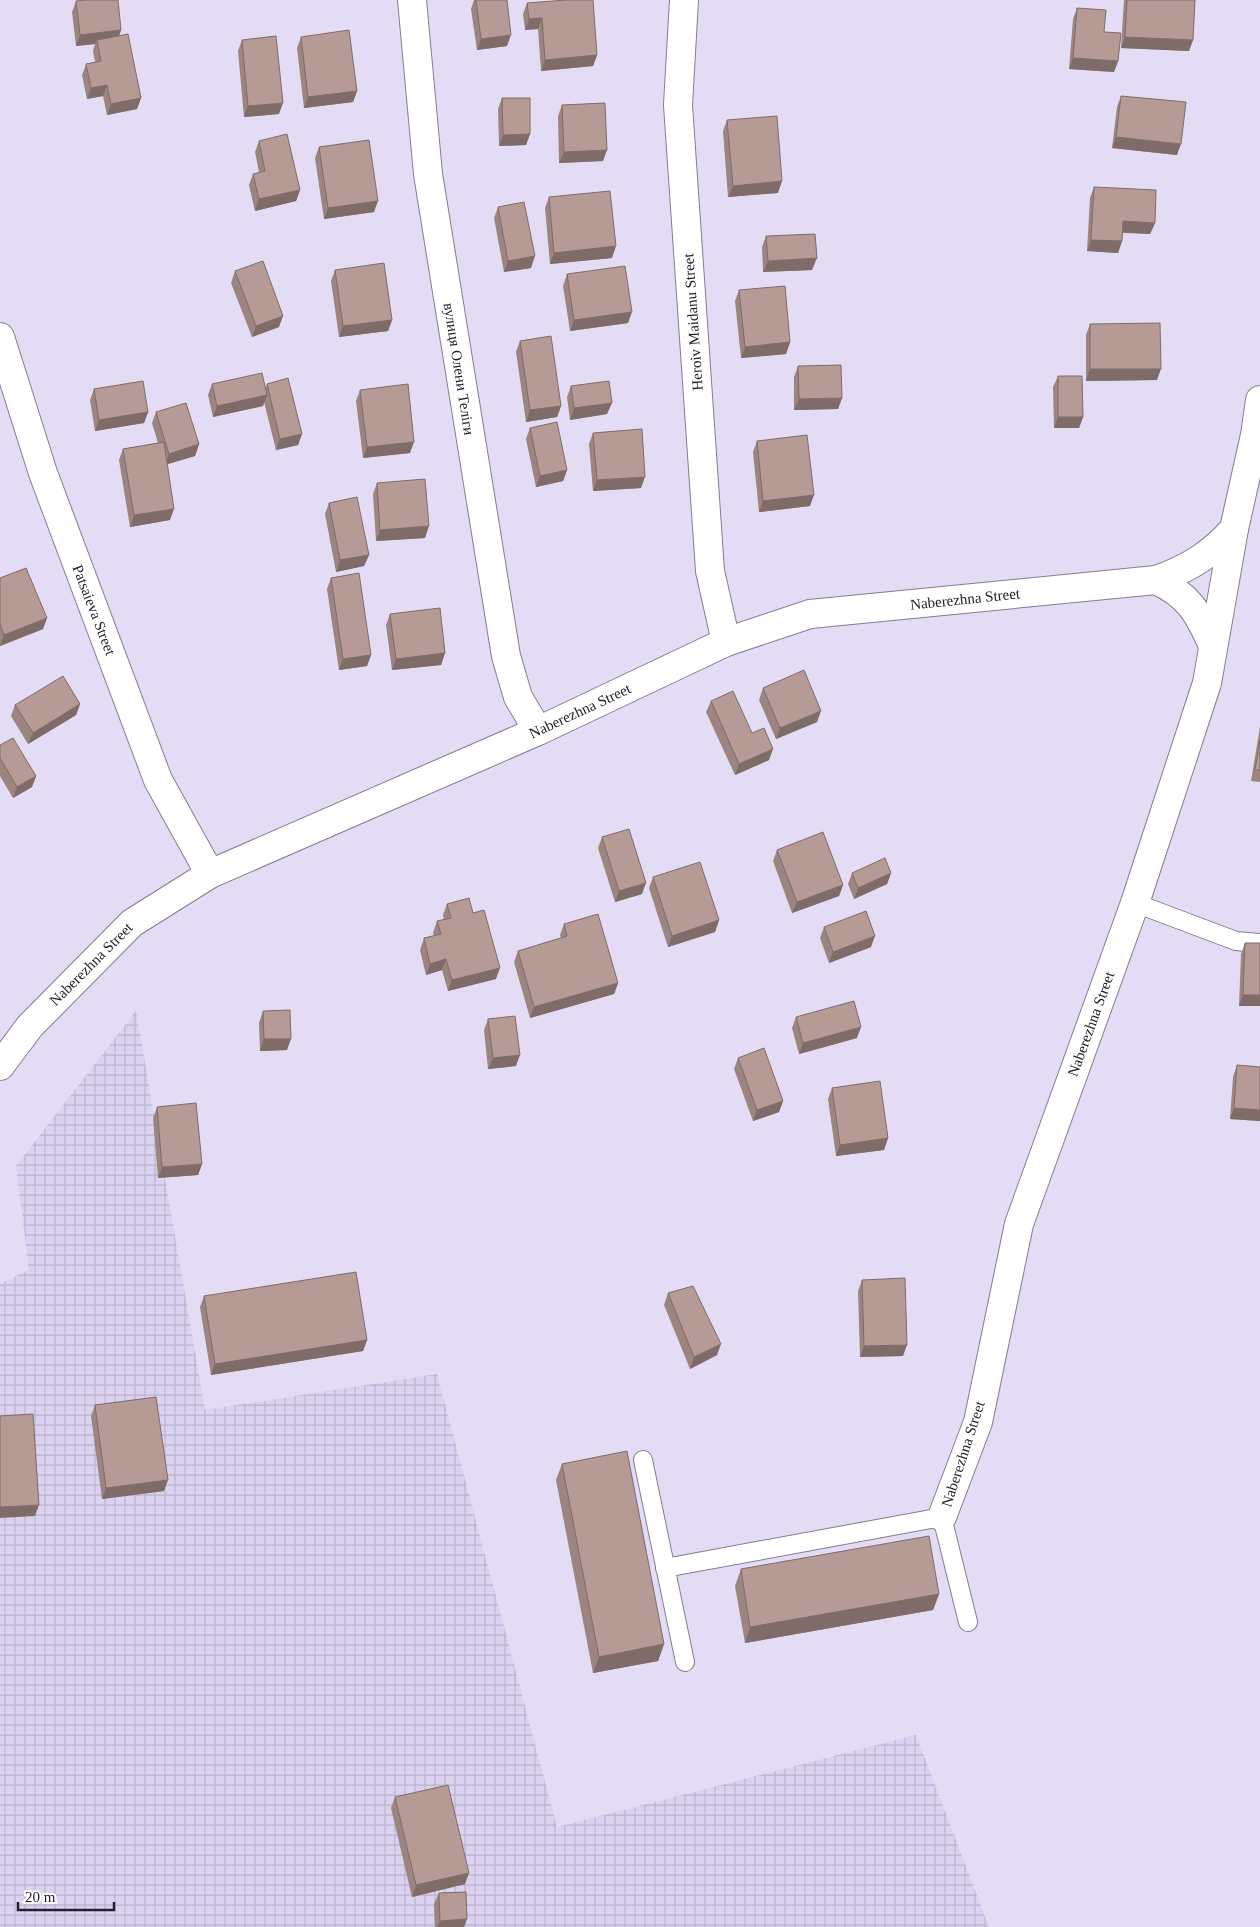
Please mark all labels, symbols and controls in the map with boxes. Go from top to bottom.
street label: Heroiv Maidanu Street [680,252,706,391]
street label: вулиця Олени Теліги [441,302,477,436]
street label: Patsaieva Street [69,563,119,658]
street label: Naberezhna Street [909,585,1022,613]
street label: Naberezhna Street [527,680,634,742]
street label: Naberezhna Street [46,919,136,1009]
street label: Naberezhna Street [1065,969,1118,1079]
street label: Naberezhna Street [938,1398,988,1509]
scale bar [18,1880,114,1912]
text: 20 m [25,1889,56,1905]

